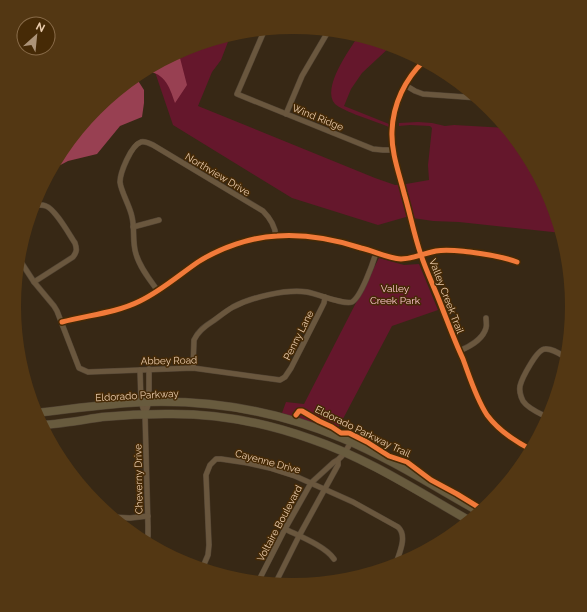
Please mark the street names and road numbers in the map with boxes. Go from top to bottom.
street label: Wind Ridge [291,102,345,133]
street label: Northview Drive [183,151,252,198]
street label: Valley Creek Trail [427,257,466,335]
street label: Penny Lane [281,308,316,362]
street label: Abbey Road [141,355,197,366]
street label: Eldorado Parkway [95,388,180,403]
street label: Eldorado Parkway Trail [313,404,413,459]
street label: Cheverny Drive [132,444,145,514]
street label: Cayenne Drive [234,447,302,476]
street label: Voltaire Boulevard [255,483,304,563]

